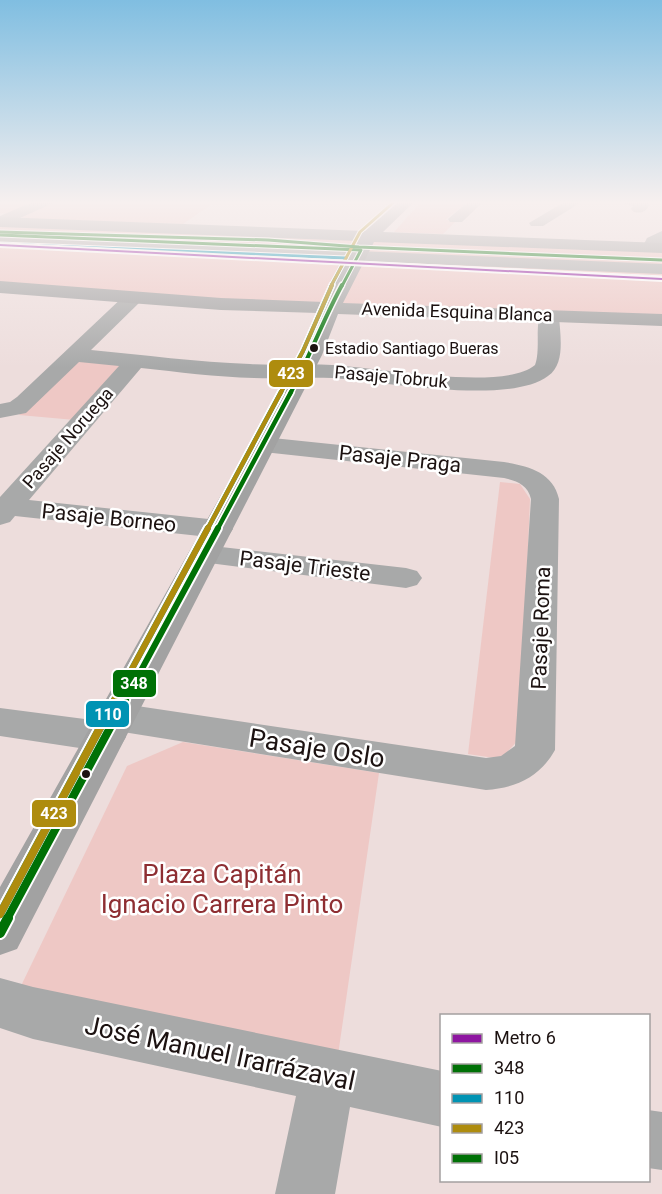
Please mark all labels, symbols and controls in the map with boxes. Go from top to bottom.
street label: Avenida Esquina Blanca [361,298,553,325]
place label: Estadio Santiago Bueras [325,339,499,358]
marker: Estadio Santiago Bueras [308,342,320,354]
line badge: 423 [268,359,314,388]
street label: Pasaje Tobruk [334,361,449,392]
text: 423 [277,364,305,383]
street label: Pasaje Noruega [18,383,117,492]
street label: Pasaje Praga [338,441,462,477]
street label: Pasaje Borneo [41,499,177,537]
street label: Pasaje Trieste [238,546,372,586]
street label: Pasaje Roma [527,566,555,690]
line badge: 348 [112,669,157,698]
text: 348 [120,674,148,693]
line badge: 110 [85,700,130,728]
text: 110 [94,705,122,724]
street label: Pasaje Oslo [247,722,387,774]
unlabelled marker [80,768,92,780]
line badge: 423 [31,799,77,828]
text: 423 [40,804,68,823]
park label: Plaza Capitán Ignacio Carrera Pinto [101,859,343,919]
street label: José Manuel Irarrázaval [82,1010,358,1096]
legend [440,1014,650,1182]
text: Metro 6 [494,1027,556,1048]
text: 348 [494,1057,524,1078]
text: 110 [494,1087,524,1108]
text: 423 [494,1117,524,1138]
text: I05 [494,1147,519,1168]

